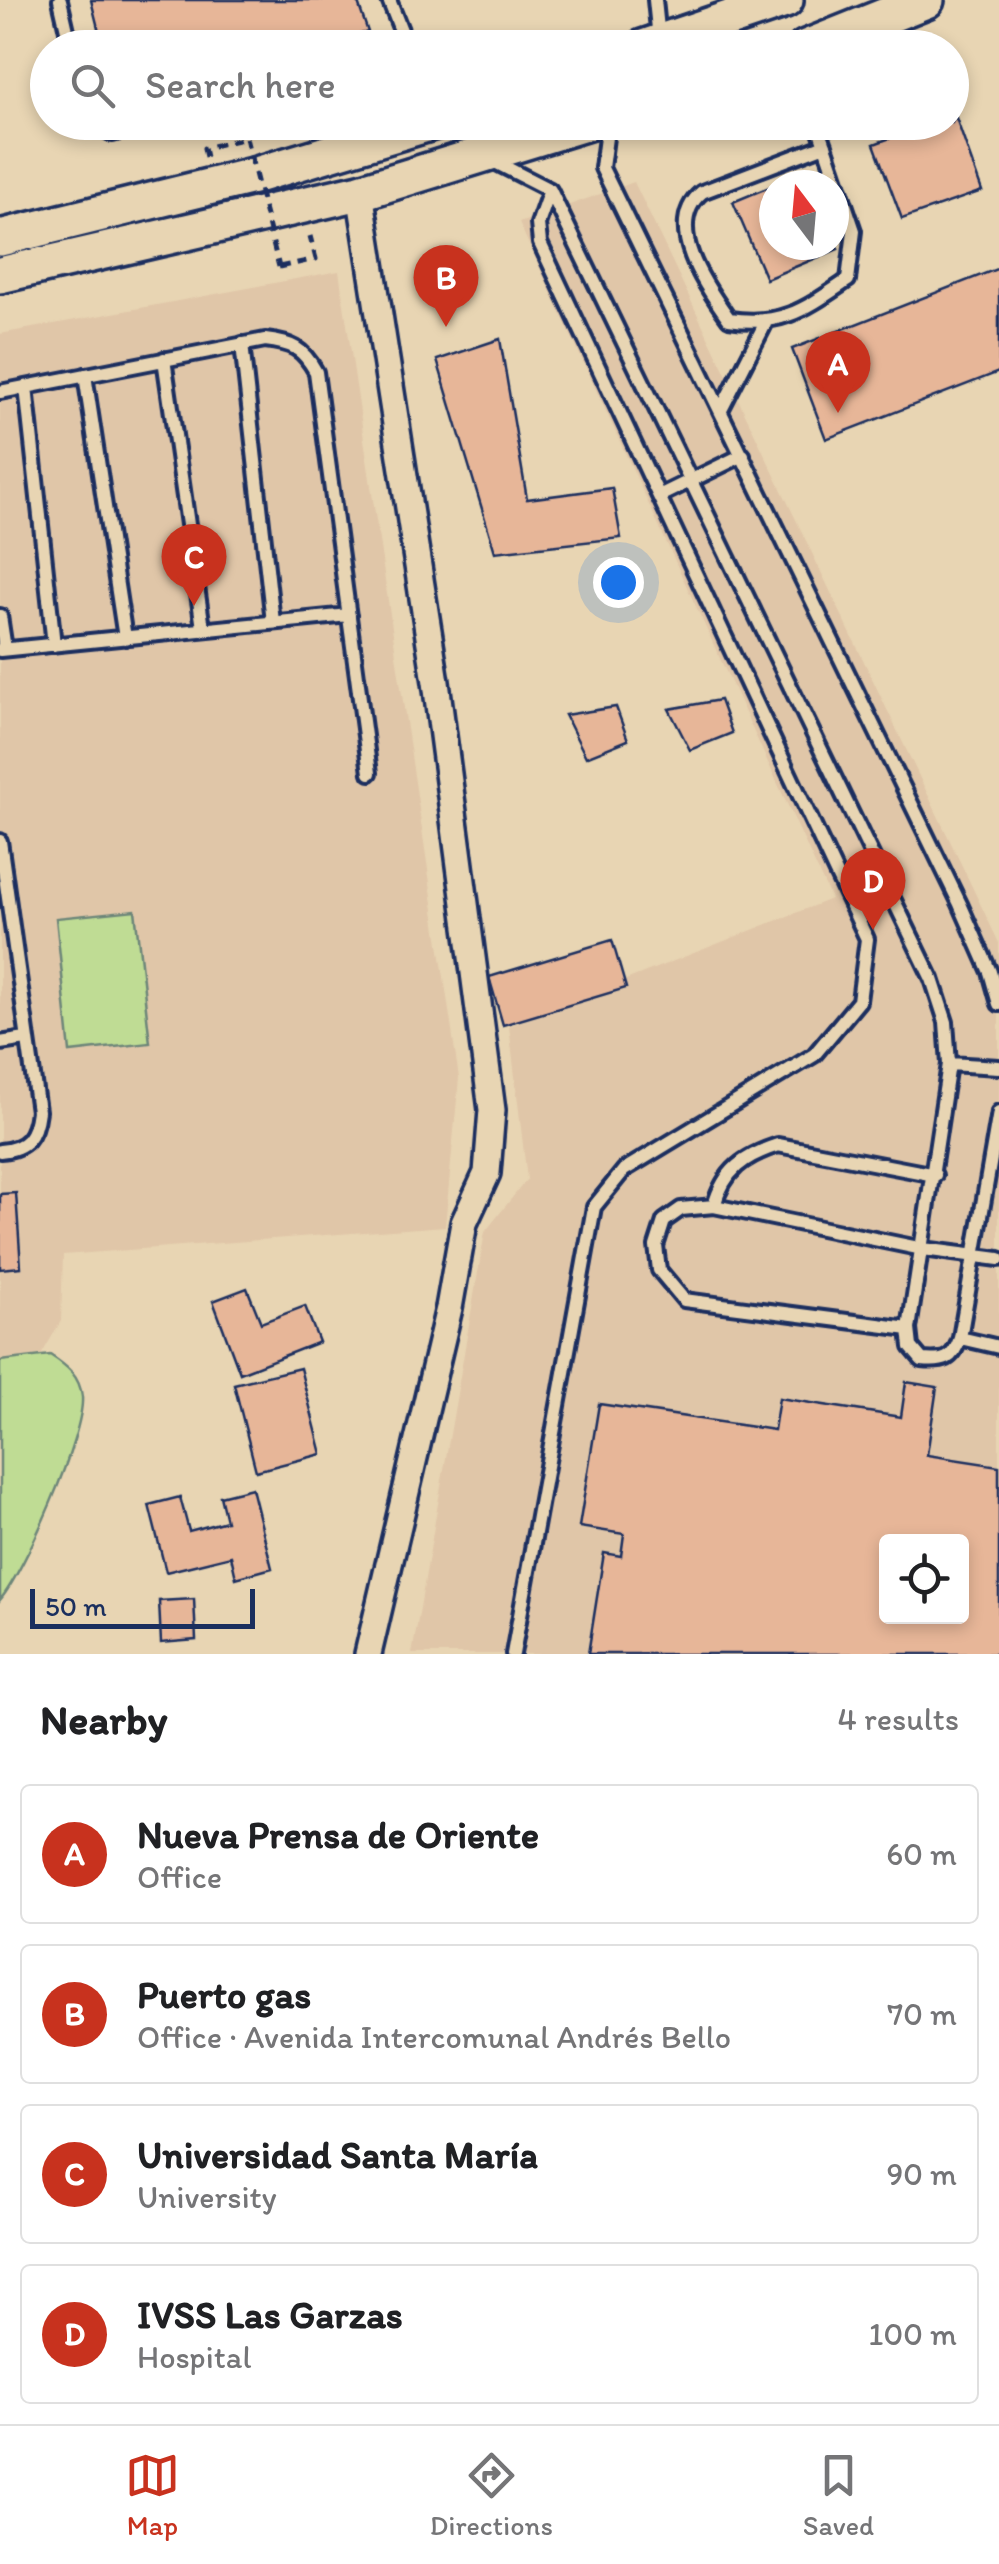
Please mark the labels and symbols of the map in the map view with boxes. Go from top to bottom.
north arrow [759,170,849,260]
pin: B [414,245,478,327]
pin: A [806,330,870,413]
pin: C [162,524,226,606]
your location [593,557,644,608]
pin: D [840,848,906,930]
scale bar [30,1584,255,1628]

